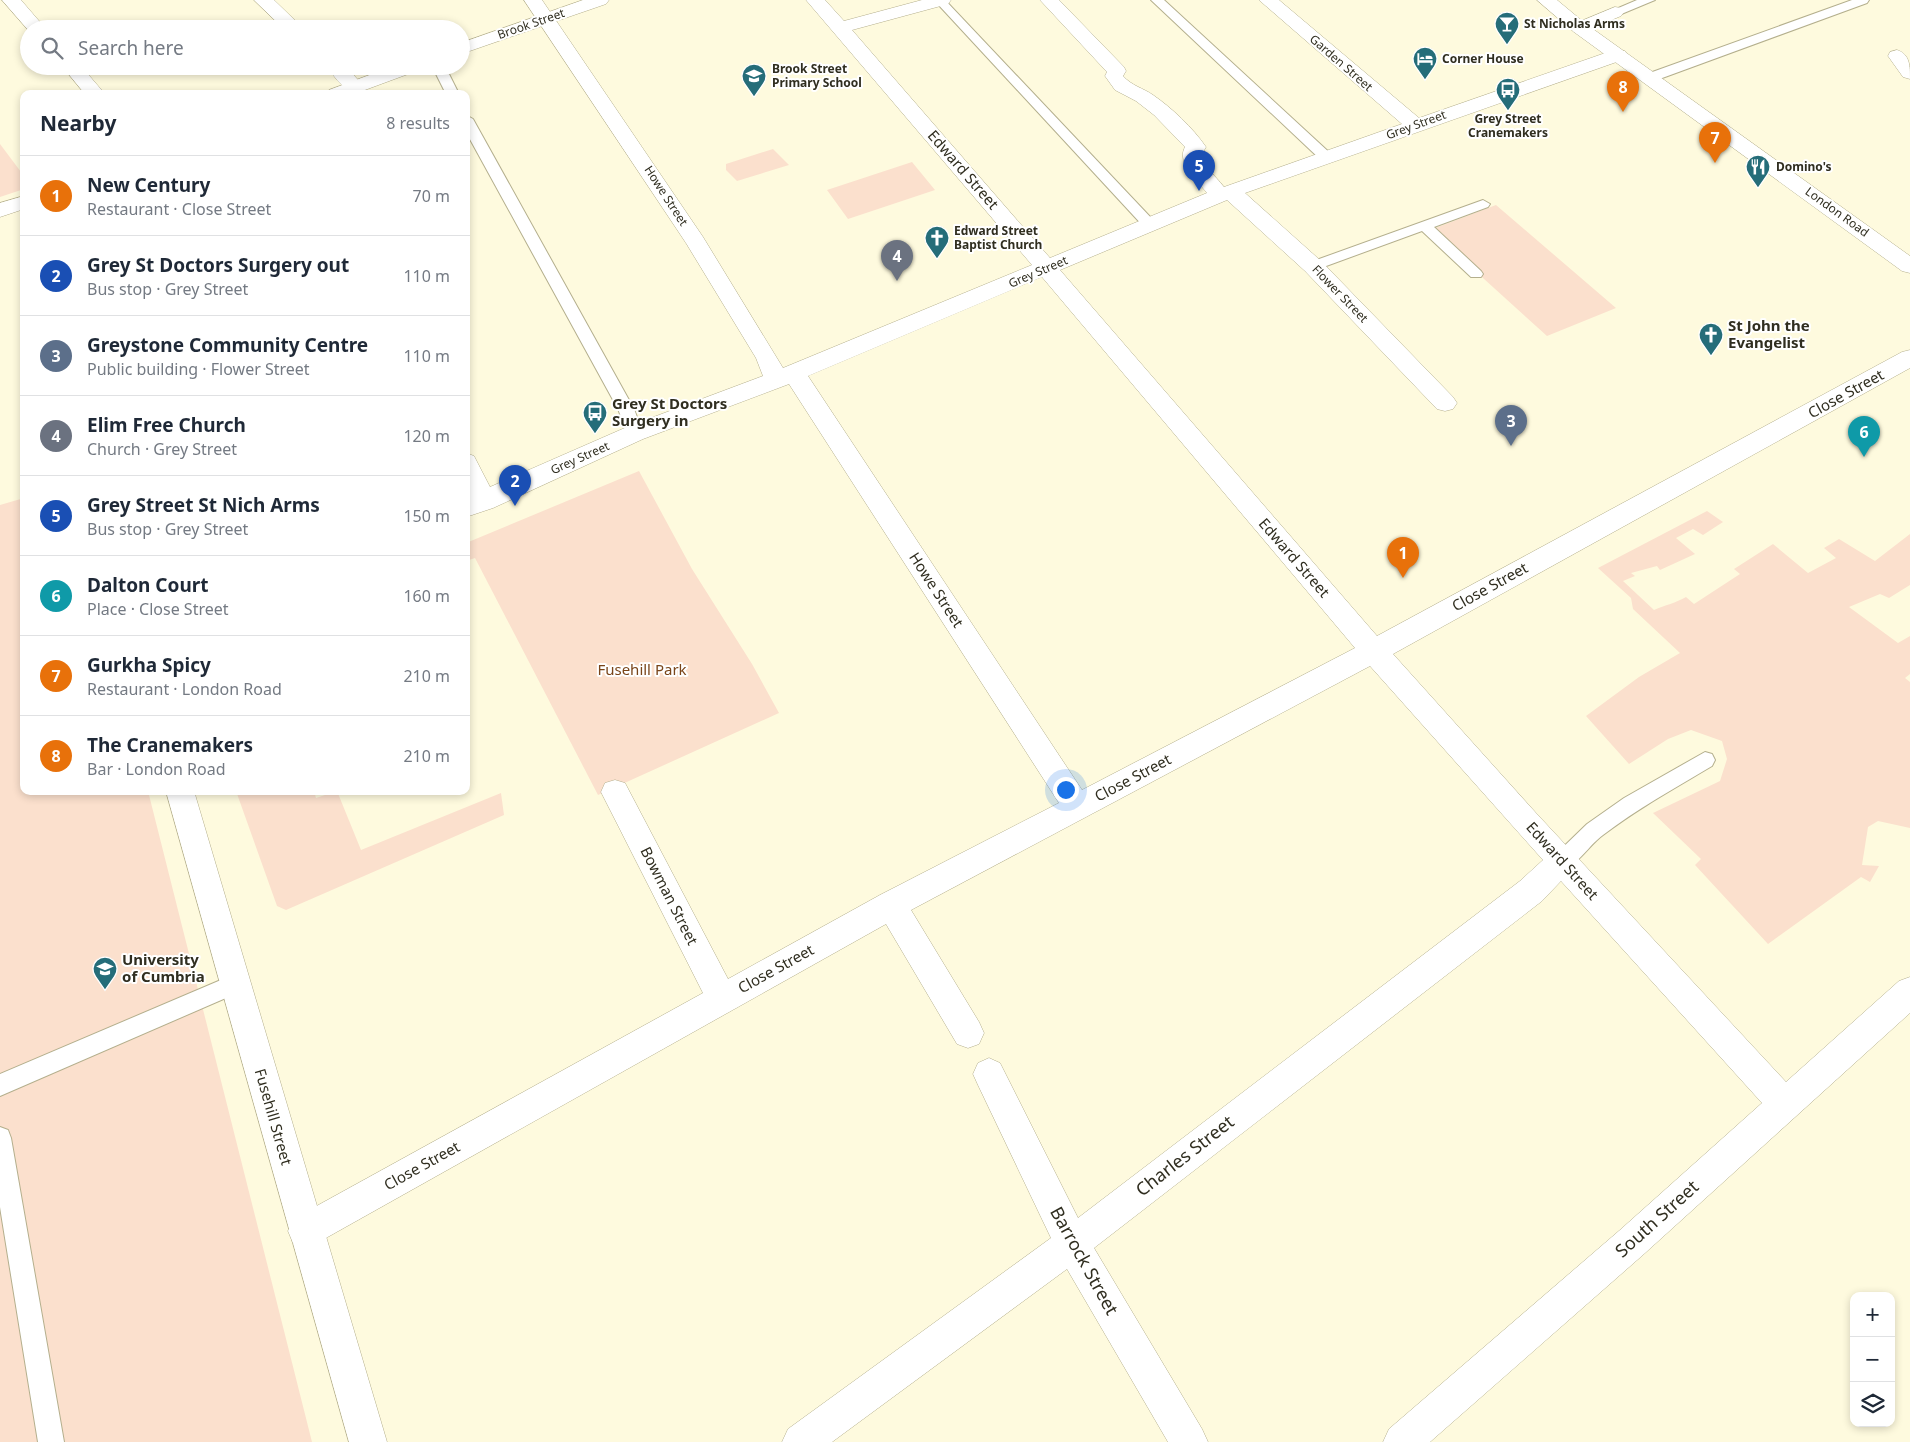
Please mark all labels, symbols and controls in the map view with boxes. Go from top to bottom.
street label: Brook Street [495,4,567,43]
bar icon: St Nicholas Arms [1494,11,1520,45]
place label: St Nicholas Arms [1524,15,1625,32]
search box [20,20,470,75]
street label: Garden Street [1306,30,1377,95]
icon: search [38,34,66,62]
text: Search here [78,35,184,61]
hotel icon: Corner House [1412,46,1438,80]
place label: Corner House [1442,50,1524,67]
place label: Brook Street Primary School [772,60,862,91]
school or university icon: Brook Street Primary School [741,63,767,97]
pin: 8 [1607,71,1639,112]
bus stop icon: Grey Street Cranemakers [1495,77,1521,111]
street label: Grey Street [1383,106,1449,143]
text: Nearby [40,109,116,137]
place label: Grey Street Cranemakers [1468,110,1548,141]
text: 8 results [386,112,450,134]
pin: 7 [1699,122,1731,163]
street label: Edward Street [924,126,1004,214]
pin: 5 [1183,150,1215,191]
restaurant icon: Domino's [1745,154,1771,188]
place label: Domino's [1776,158,1832,175]
street label: Howe Street [641,162,693,230]
text: New Century [87,172,210,198]
street label: London Road [1802,183,1873,241]
text: 1 [51,185,61,207]
text: 70 m [413,185,450,207]
text: Restaurant · Close Street [87,198,271,220]
place label: Edward Street Baptist Church [954,222,1042,253]
church icon: Edward Street Baptist Church [924,225,950,259]
pin: 4 [881,240,913,281]
street label: Grey Street [1006,251,1071,292]
text: Grey St Doctors Surgery out [87,252,349,278]
street label: Flower Street [1308,261,1373,327]
text: 2 [51,265,61,287]
text: 110 m [403,265,450,287]
text: Bus stop · Grey Street [87,278,248,300]
place label: St John the Evangelist [1728,315,1810,352]
church icon: St John the Evangelist [1698,322,1724,356]
text: Greystone Community Centre [87,332,368,358]
text: 3 [51,345,61,367]
text: 110 m [403,345,450,367]
text: Public building · Flower Street [87,358,310,380]
street label: Close Street [1804,364,1888,422]
place label: Grey St Doctors Surgery in [612,393,727,430]
bus stop icon: Grey St Doctors Surgery in [582,400,608,434]
pin: 3 [1495,405,1527,446]
text: Elim Free Church [87,412,246,438]
pin: 6 [1848,416,1880,457]
text: 4 [51,425,61,447]
text: 120 m [403,425,450,447]
street label: Grey Street [548,437,613,478]
text: Church · Grey Street [87,438,237,460]
pin: 2 [499,465,531,506]
text: Grey Street St Nich Arms [87,492,320,518]
text: 5 [51,505,61,527]
text: 150 m [403,505,450,527]
street label: Edward Street [1255,514,1335,602]
text: Bus stop · Grey Street [87,518,248,540]
pin: 1 [1387,537,1419,578]
street label: Howe Street [905,548,969,631]
street label: Close Street [1448,557,1532,615]
text: Dalton Court [87,572,209,598]
text: 6 [51,585,61,607]
text: 160 m [403,585,450,607]
text: Place · Close Street [87,598,229,620]
text: Gurkha Spicy [87,652,211,678]
park label: Fusehill Park [597,659,687,679]
text: 7 [51,665,61,687]
text: 210 m [403,665,450,687]
text: Restaurant · London Road [87,678,282,700]
text: The Cranemakers [87,732,253,758]
text: 8 [51,745,61,767]
text: 210 m [403,745,450,767]
street label: Close Street [1091,748,1175,806]
text: Bar · London Road [87,758,226,780]
your location [1053,777,1079,803]
street label: Edward Street [1522,817,1604,904]
street label: Bowman Street [637,843,704,949]
street label: Close Street [734,939,818,997]
place label: University of Cumbria [122,949,205,986]
school or university icon: University of Cumbria [92,956,118,990]
street label: Fusehill Street [251,1066,297,1168]
street label: Charles Street [1130,1109,1239,1201]
street label: Close Street [380,1136,464,1194]
street label: South Street [1609,1174,1704,1262]
street label: Barrock Street [1045,1202,1125,1319]
map controls [1850,1292,1895,1427]
button: + [1850,1292,1895,1337]
button: − [1850,1337,1895,1382]
button: layers [1850,1382,1895,1427]

